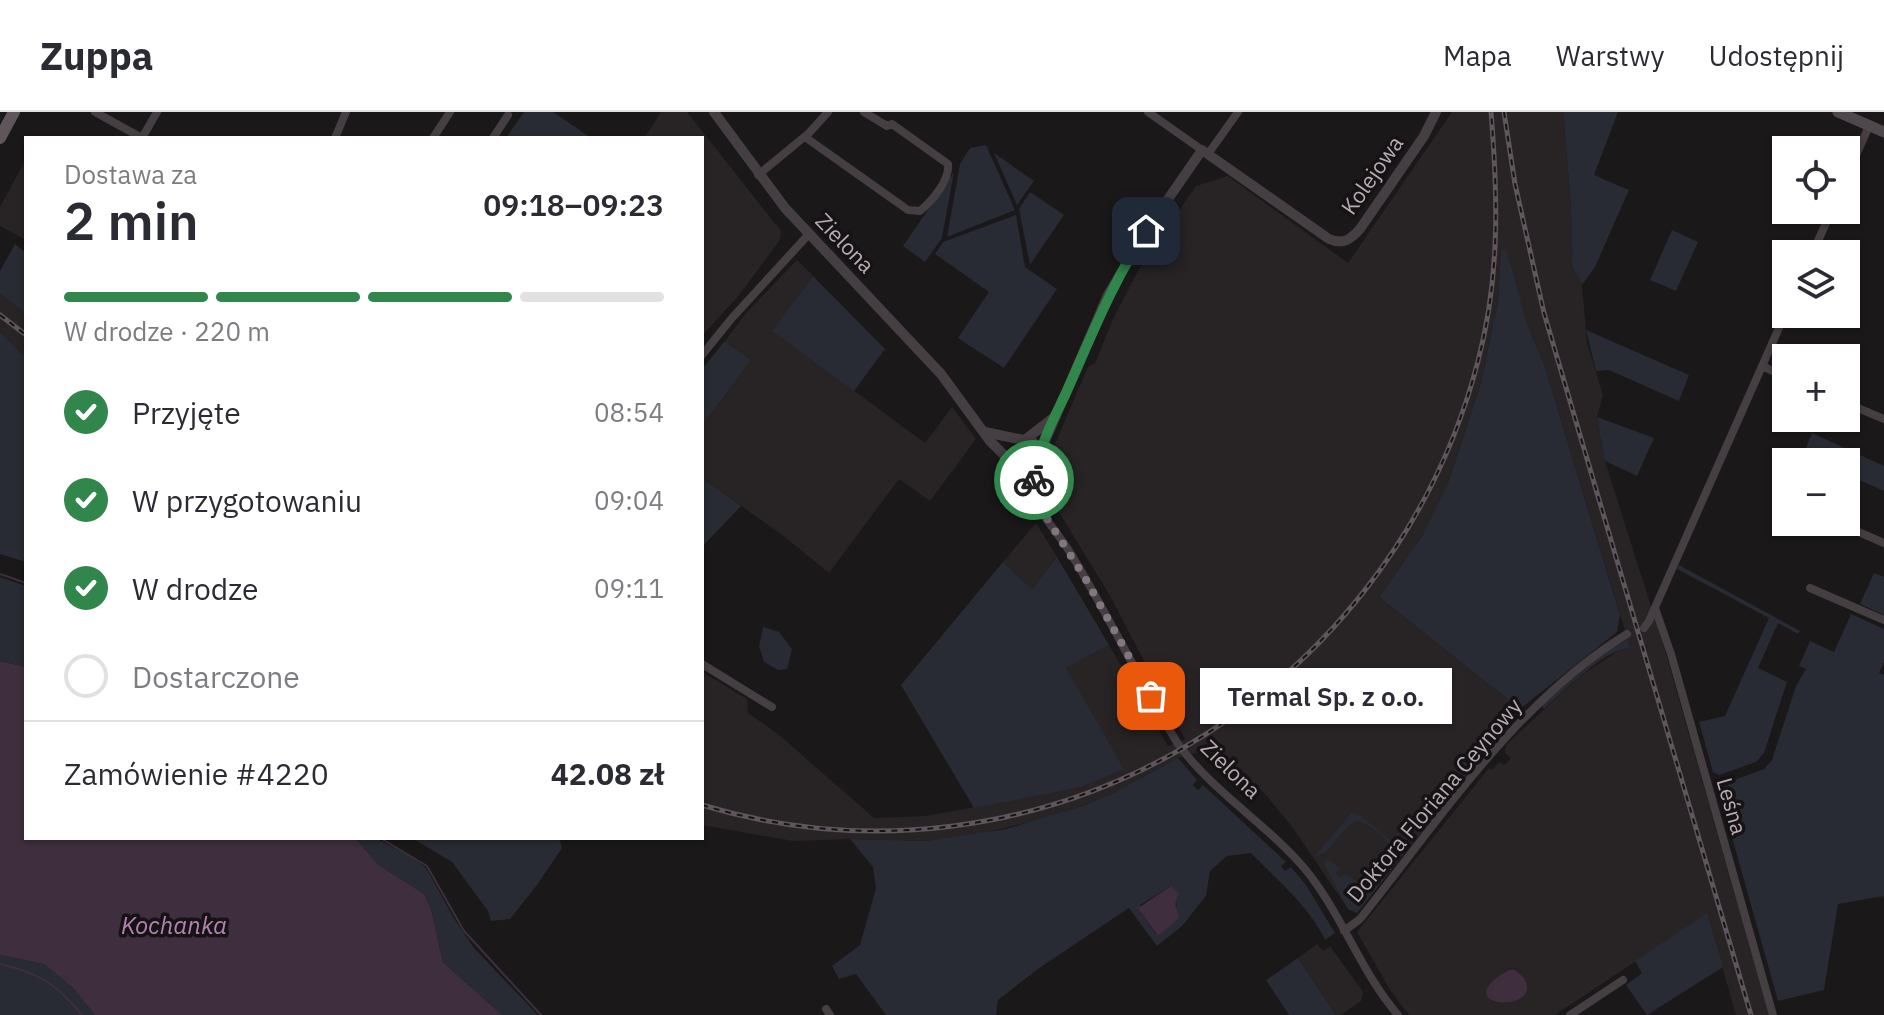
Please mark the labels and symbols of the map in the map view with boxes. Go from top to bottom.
street label: Kolejowa [1334,129,1409,220]
pin [1112,197,1180,265]
street label: Zielona [810,206,881,279]
courier [994,440,1074,520]
pin [1117,662,1185,730]
callout: Termal Sp. z o.o. [1199,668,1451,724]
street label: Doktora Floriana Ceynowy [1340,692,1528,908]
street label: Zielona [1195,733,1268,805]
street label: Leśna [1711,774,1754,838]
water label: Kochanka [121,909,227,941]

